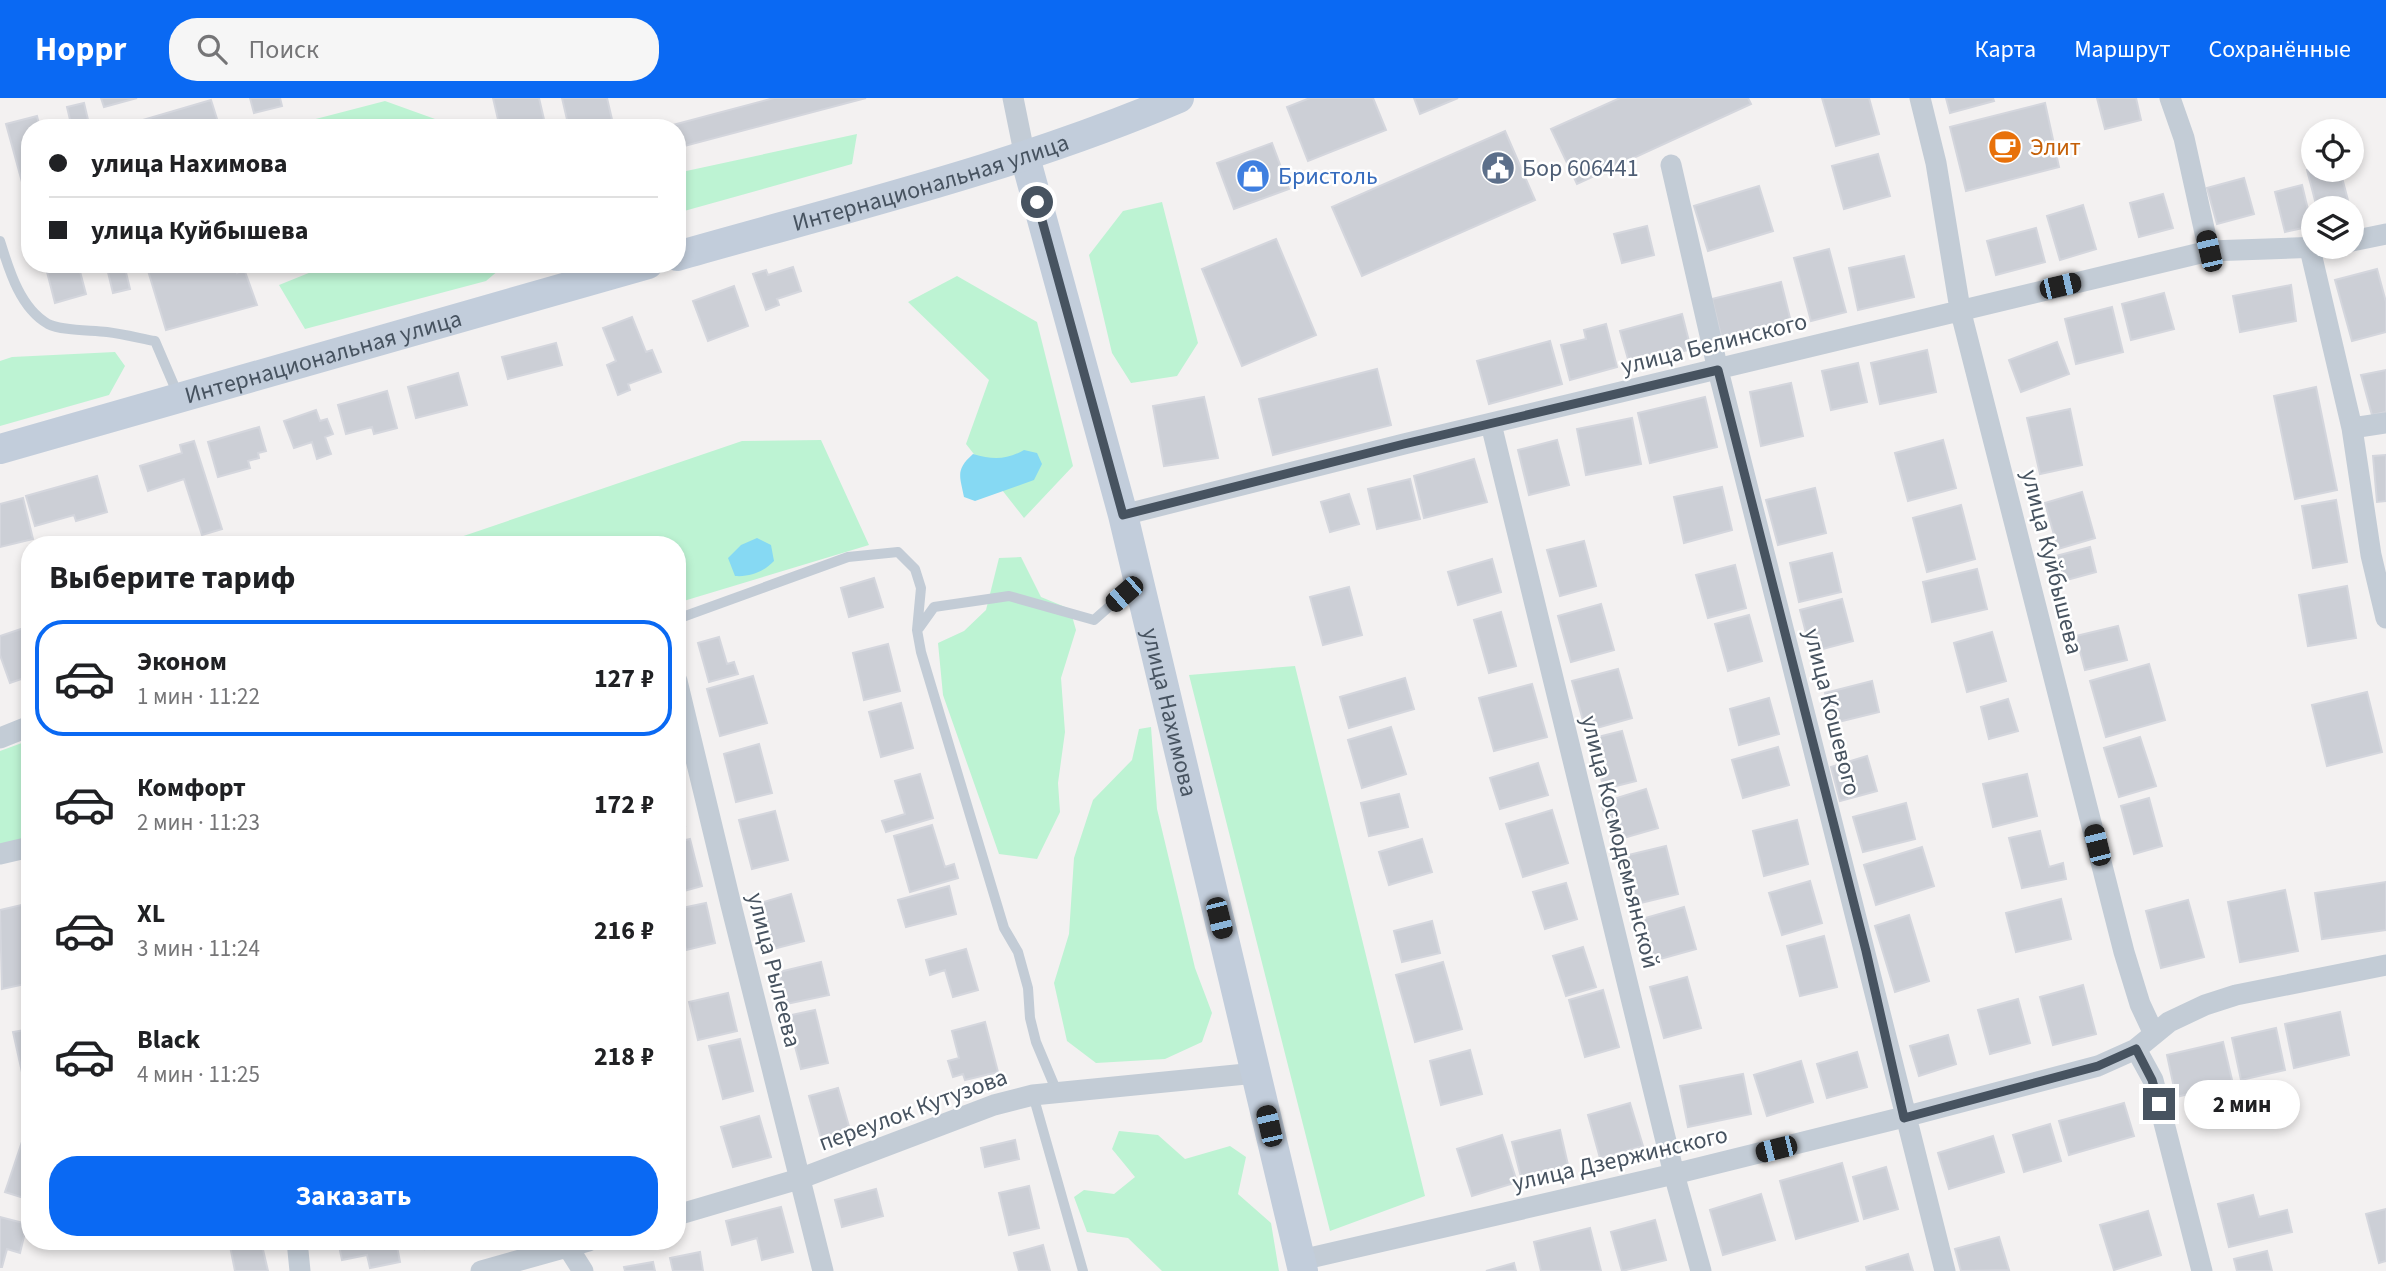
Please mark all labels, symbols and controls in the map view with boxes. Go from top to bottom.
search box [169,18,659,81]
text: Hoppr [35,26,127,73]
icon: search [193,30,231,68]
text: Поиск [249,31,319,68]
text: Карта [1975,32,2036,67]
text: Маршрут [2074,32,2170,67]
text: Сохранённые [2208,32,2351,67]
map controls [2301,119,2364,259]
button: locate [2301,119,2364,182]
street label: Интернациональная улица [789,125,1074,241]
cafe icon: Элит [1986,128,2024,166]
place label: Элит [2030,130,2081,165]
text: улица Нахимова [91,145,288,182]
public building icon: Бор 606441 [1479,149,1517,187]
place label: Бор 606441 [1522,151,1639,186]
shop icon: Бристоль [1234,157,1272,195]
place label: Бристоль [1278,159,1378,194]
route start [1021,186,1053,218]
button: layers [2301,196,2364,259]
text: улица Куйбышева [91,212,308,249]
car [2195,228,2224,274]
car [2038,271,2083,301]
street label: Интернациональная улица [180,301,466,413]
street label: улица Белинского [1617,304,1811,384]
street label: улица Куйбышева [2012,466,2092,658]
text: Выберите тариф [49,555,296,601]
car [1102,572,1147,616]
street label: улица Нахимова [1133,624,1207,800]
street label: улица Кошевого [1794,625,1870,799]
text: Эконом [137,643,227,680]
icon: car [53,647,116,710]
text: 127 ₽ [594,660,654,697]
text: 1 мин · 11:22 [137,680,260,713]
street label: улица Космодемьянской [1572,712,1668,972]
text: Комфорт [137,769,246,806]
icon: car [53,773,116,836]
text: 172 ₽ [594,786,654,823]
text: 2 мин · 11:23 [137,806,260,839]
car [2082,822,2113,868]
street label: улица Рылеева [738,889,810,1051]
text: XL [137,895,165,932]
car [1204,895,1235,941]
icon: car [53,899,116,962]
text: 216 ₽ [594,912,654,949]
text: 3 мин · 11:24 [137,932,260,965]
text: Black [137,1021,200,1058]
icon: car [53,1025,116,1088]
text: 218 ₽ [594,1038,654,1075]
text: 4 мин · 11:25 [137,1058,260,1091]
street label: переулок Кутузова [814,1060,1012,1160]
callout: 2 мин [2184,1080,2299,1128]
route end [2143,1088,2175,1120]
text: 2 мин [2213,1088,2271,1121]
car [1255,1103,1284,1149]
street label: улица Дзержинского [1509,1117,1731,1201]
car [1754,1134,1799,1164]
button: Заказать [49,1156,658,1236]

